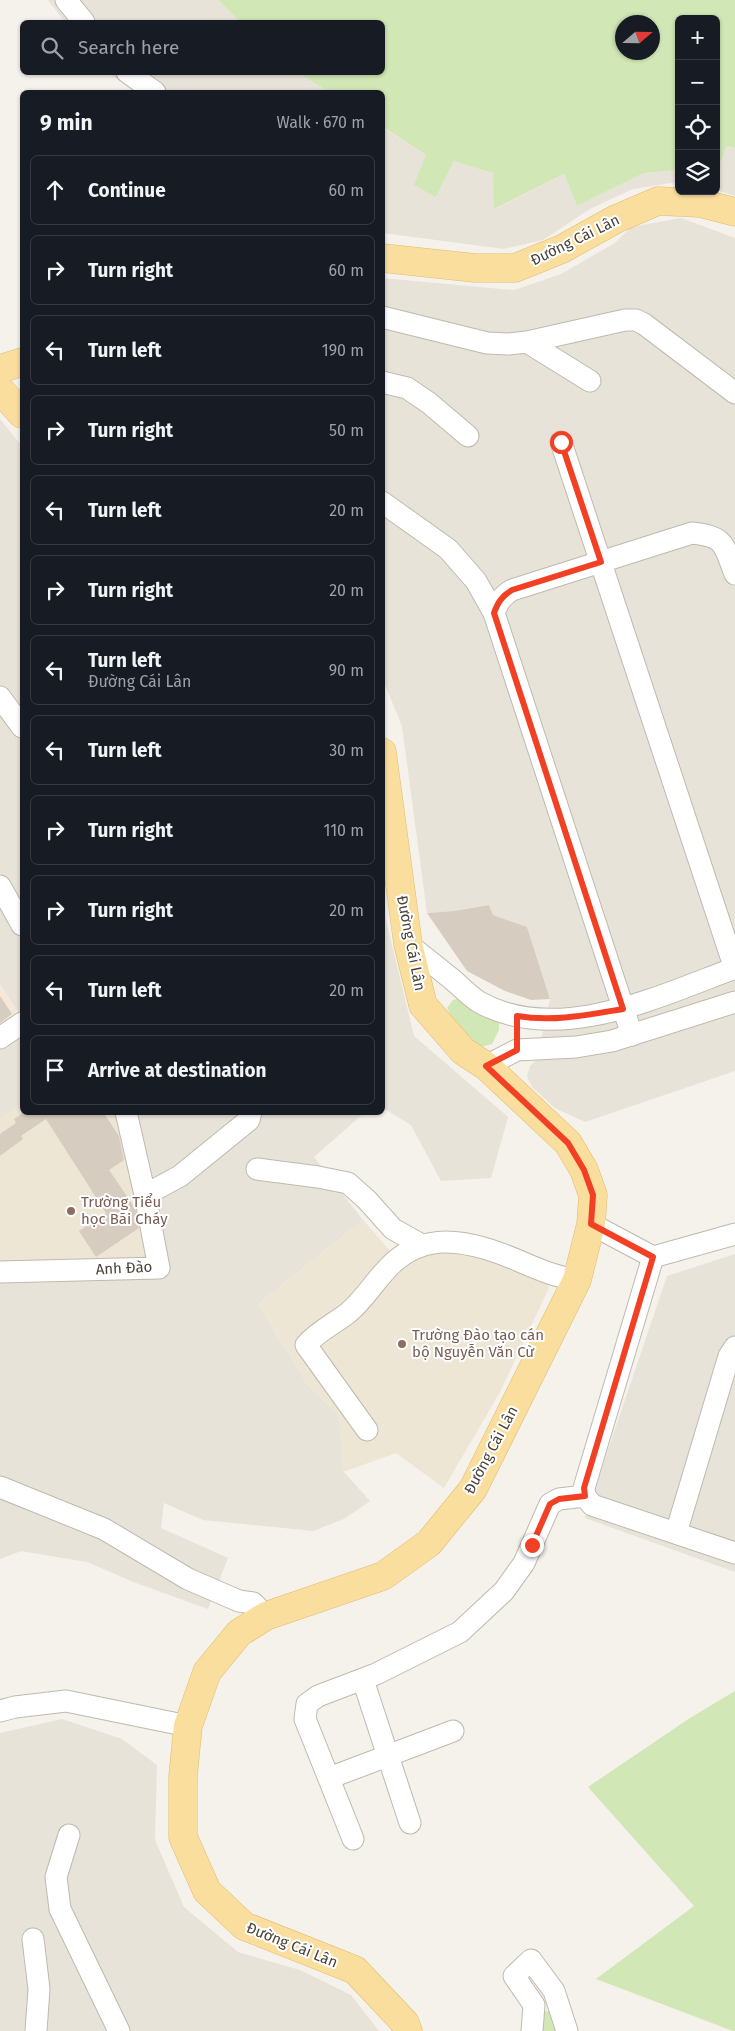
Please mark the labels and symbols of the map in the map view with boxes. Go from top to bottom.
north arrow [615,15,660,60]
street label: Đường Cái Lân [527,211,623,269]
route start [550,431,573,454]
street label: Đường Cái Lân [393,894,429,992]
place label: Trường Tiểu học Bãi Cháy [81,1193,168,1228]
marker: Trường Tiểu học Bãi Cháy [65,1205,77,1217]
street label: Anh Đào [95,1258,153,1278]
place label: Trường Đào tạo cán bộ Nguyễn Văn Cừ [412,1326,544,1361]
marker: Trường Đào tạo cán bộ Nguyễn Văn Cừ [396,1338,408,1350]
street label: Đường Cái Lân [460,1403,522,1497]
route end [521,1534,544,1557]
street label: Đường Cái Lân [244,1918,340,1972]

